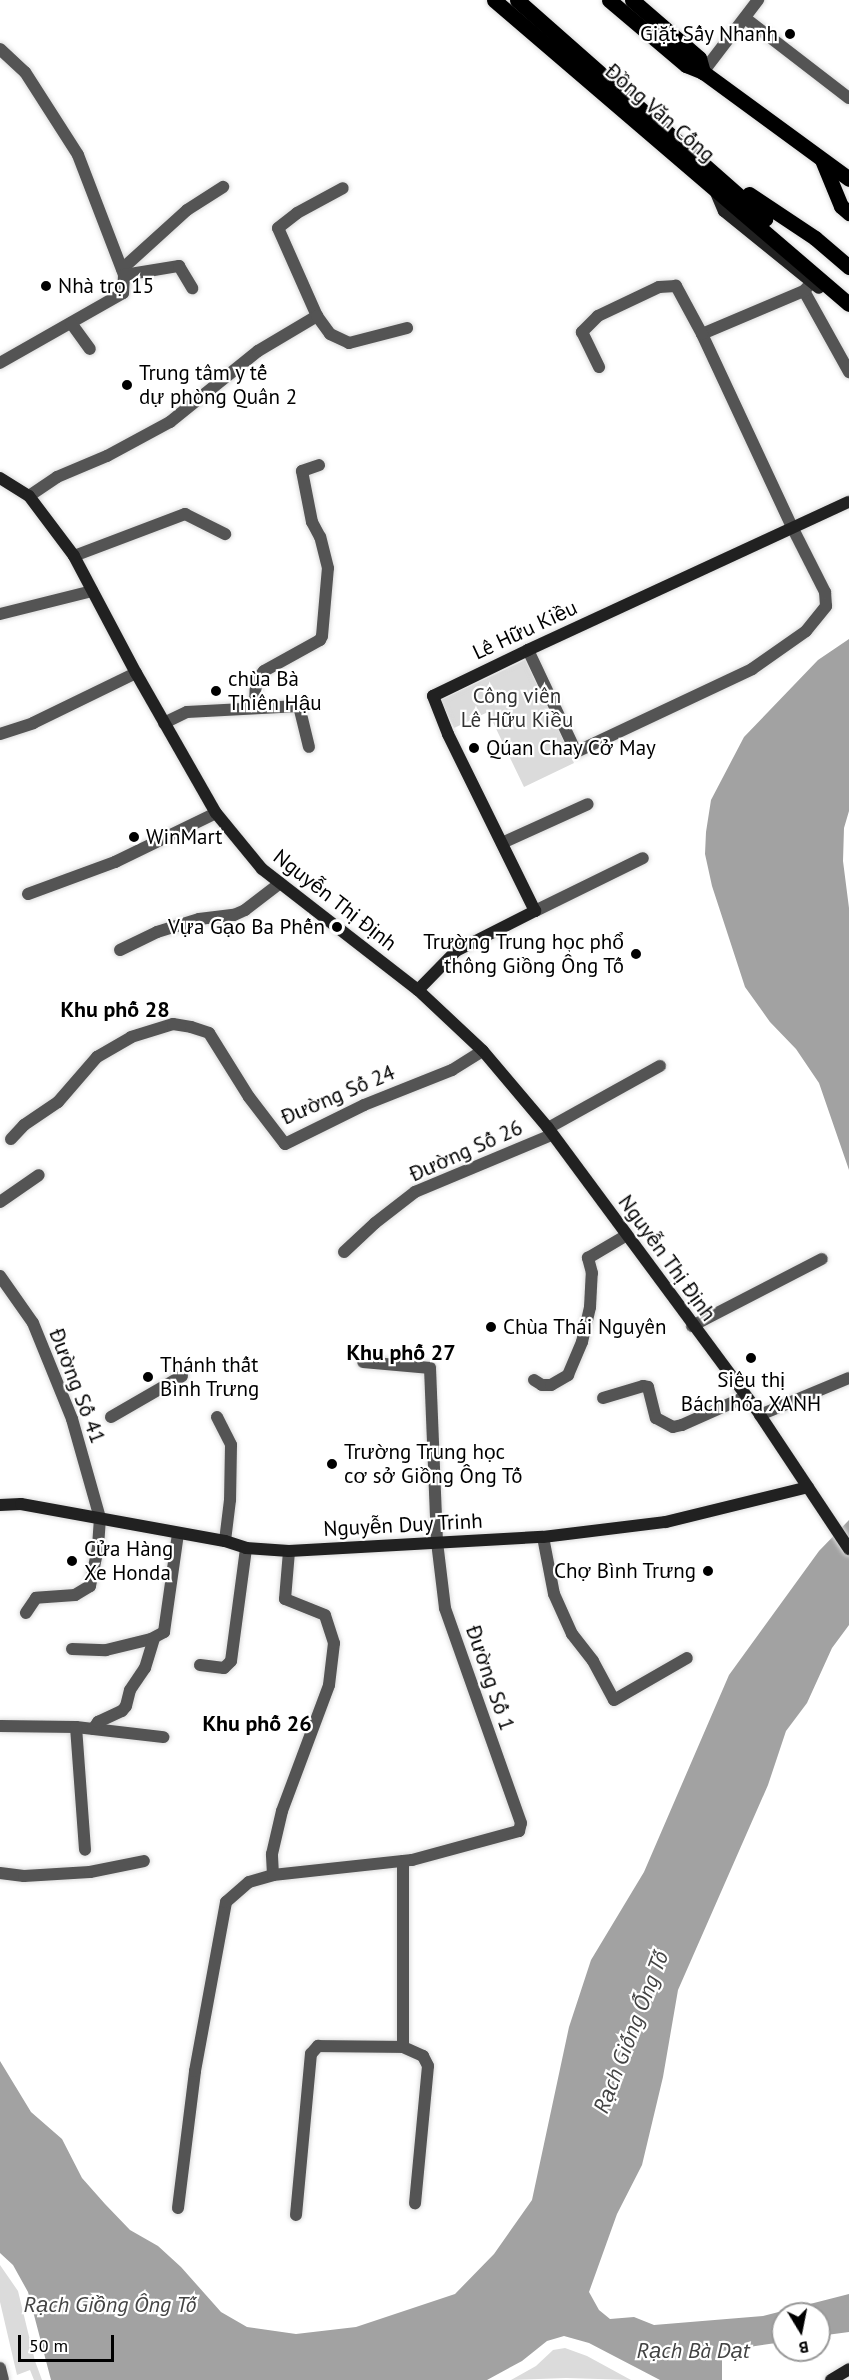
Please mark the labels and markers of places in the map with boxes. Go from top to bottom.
place label: Giặt Sấy Nhanh [639,21,778,47]
marker: Giặt Sấy Nhanh [783,27,797,41]
place label: Nhà trọ 15 [58,273,154,299]
marker: Nhà trọ 15 [39,279,53,293]
place label: Trung tâm y tế dự phòng Quân 2 [139,360,297,410]
marker: Trung tâm y tế dự phòng Quân 2 [120,378,134,392]
place label: chùa Bà Thiên Hậu [228,666,322,716]
marker: chùa Bà Thiên Hậu [209,684,223,698]
place label: Qúan Chay Cở May [486,735,657,761]
marker: Qúan Chay Cở May [467,741,481,755]
place label: WinMart [146,824,222,850]
marker: WinMart [127,830,141,844]
place label: Vựa Gạo Ba Phến [168,914,325,940]
marker: Vựa Gạo Ba Phến [330,920,344,934]
place label: Trường Trung học phổ thông Giồng Ông Tố [422,929,624,979]
marker: Trường Trung học phổ thông Giồng Ông Tố [629,947,643,961]
place label: Chùa Thái Nguyên [503,1314,667,1340]
marker: Chùa Thái Nguyên [484,1320,498,1334]
marker: Siêu thị Bách hóa XANH [744,1351,758,1365]
place label: Thánh thất Bình Trưng [160,1352,260,1402]
place label: Siêu thị Bách hóa XANH [681,1367,821,1417]
marker: Thánh thất Bình Trưng [141,1370,155,1384]
place label: Trường Trung học cơ sở Giồng Ông Tố [344,1439,523,1489]
marker: Trường Trung học cơ sở Giồng Ông Tố [325,1457,339,1471]
place label: Cửa Hàng Xe Honda [84,1536,173,1586]
marker: Cửa Hàng Xe Honda [65,1554,79,1568]
place label: Chợ Bình Trưng [553,1558,696,1584]
marker: Chợ Bình Trưng [701,1564,715,1578]

